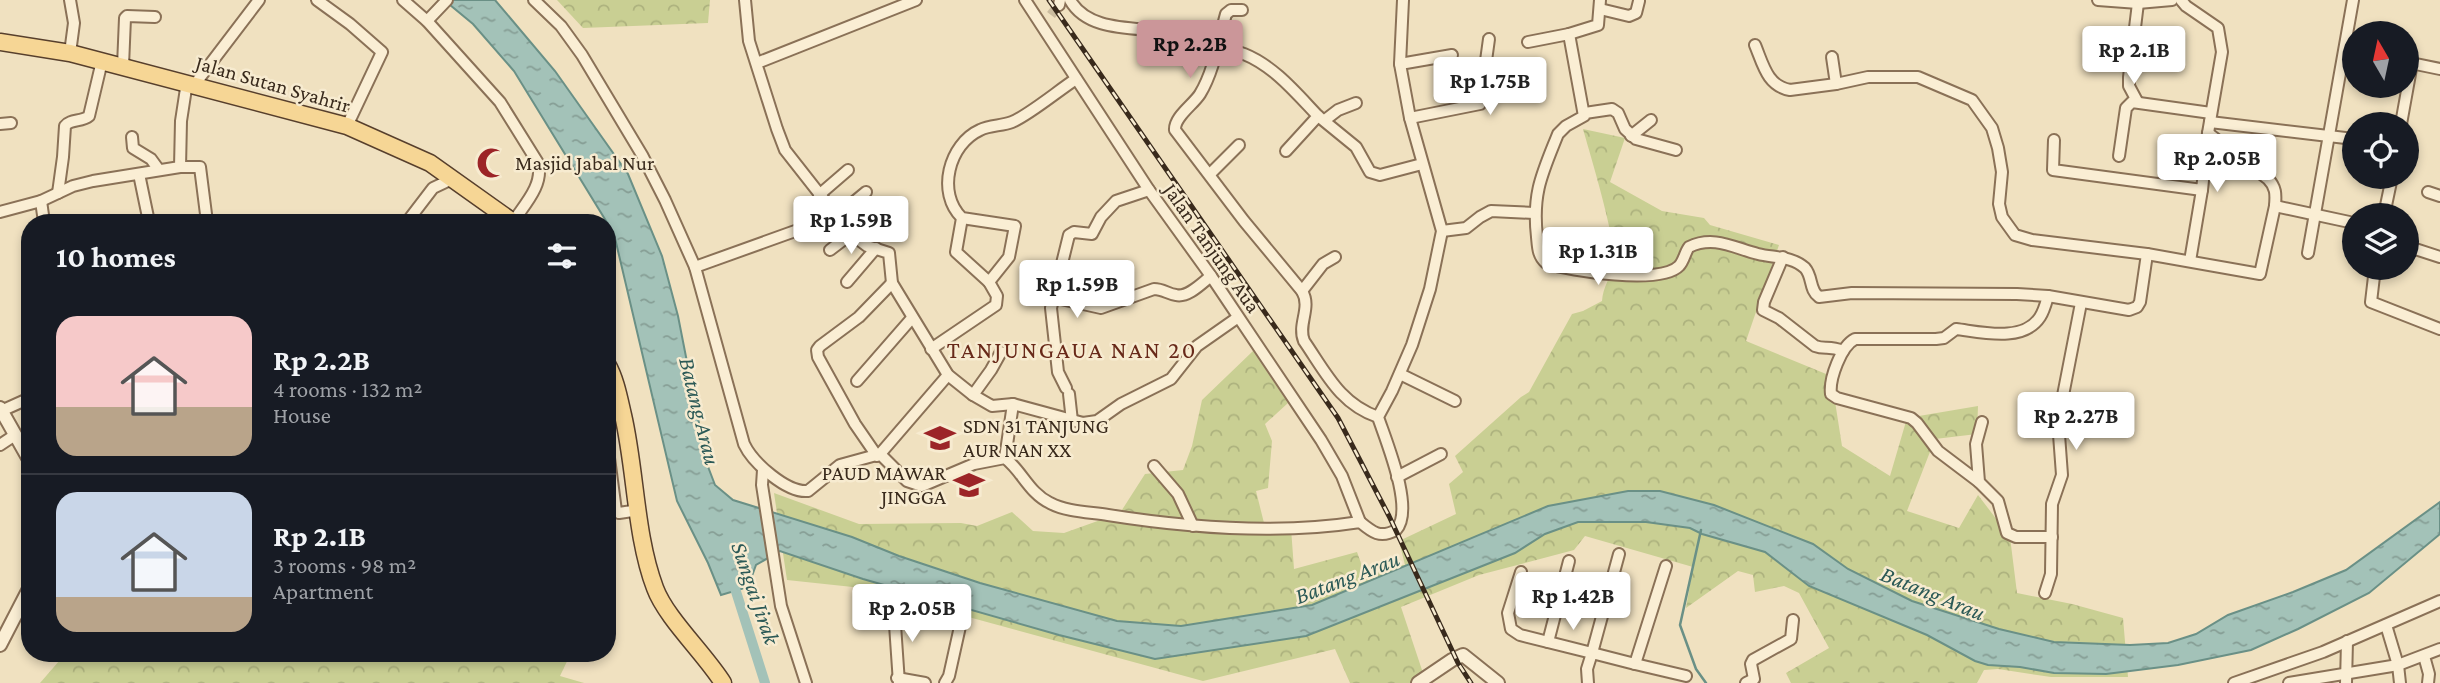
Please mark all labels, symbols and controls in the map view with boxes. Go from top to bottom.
pin: Rp 2.2B [1125,20,1255,80]
north arrow [2342,21,2418,98]
map controls [2342,21,2419,280]
pin: Rp 2.1B [2069,27,2199,86]
text: Rp 2.2B [1153,30,1227,56]
text: Rp 2.1B [2098,36,2170,62]
street label: Jalan Sutan Syahrir [191,50,354,118]
pin: Rp 1.75B [1418,58,1562,117]
text: Rp 1.75B [1449,67,1531,93]
button: locate [2342,112,2419,189]
pin: Rp 2.05B [2145,134,2289,194]
text: Rp 2.05B [2173,144,2261,170]
mosque icon: Masjid Jabal Nur [475,146,509,180]
place label: Masjid Jabal Nur [515,151,655,175]
street label: Jalan Tanjung Aua [1157,177,1266,318]
pin: Rp 1.59B [779,196,923,256]
button: layers [2342,203,2419,280]
text: Rp 1.59B [809,206,893,232]
pin: Rp 1.31B [1526,228,1670,287]
icon: filters [543,237,581,275]
text: Rp 1.31B [1558,237,1638,263]
text: 10 homes [56,240,176,273]
pin: Rp 1.59B [1005,260,1149,320]
text: Rp 1.59B [1035,270,1119,296]
district label: TANJUNGAUA NAN 20 [947,336,1197,363]
text: Rp 2.2B [273,343,370,376]
icon: home [112,344,196,428]
water label: Batang Arau [674,354,726,468]
text: 4 rooms · 132 m² [273,376,422,402]
pin: Rp 2.27B [2004,392,2148,452]
text: House [273,402,331,428]
text: Rp 2.27B [2033,402,2119,428]
place label: SDN 31 TANJUNG AUR NAN XX [963,414,1109,462]
school or university icon: SDN 31 TANJUNG AUR NAN XX [923,421,957,455]
place label: PAUD MAWAR JINGGA [822,461,946,509]
school or university icon: PAUD MAWAR JINGGA [952,468,986,502]
text: Rp 2.1B [273,519,366,552]
icon: home [112,520,196,604]
water label: Sungai Jirak [726,538,786,649]
water label: Batang Arau [1291,545,1403,609]
text: 3 rooms · 98 m² [273,552,416,578]
water label: Batang Arau [1877,560,1989,626]
pin: Rp 1.42B [1501,572,1645,632]
text: Apartment [273,578,373,604]
text: Rp 1.42B [1531,582,1615,608]
pin: Rp 2.05B [840,584,984,644]
text: Rp 2.05B [868,594,956,620]

